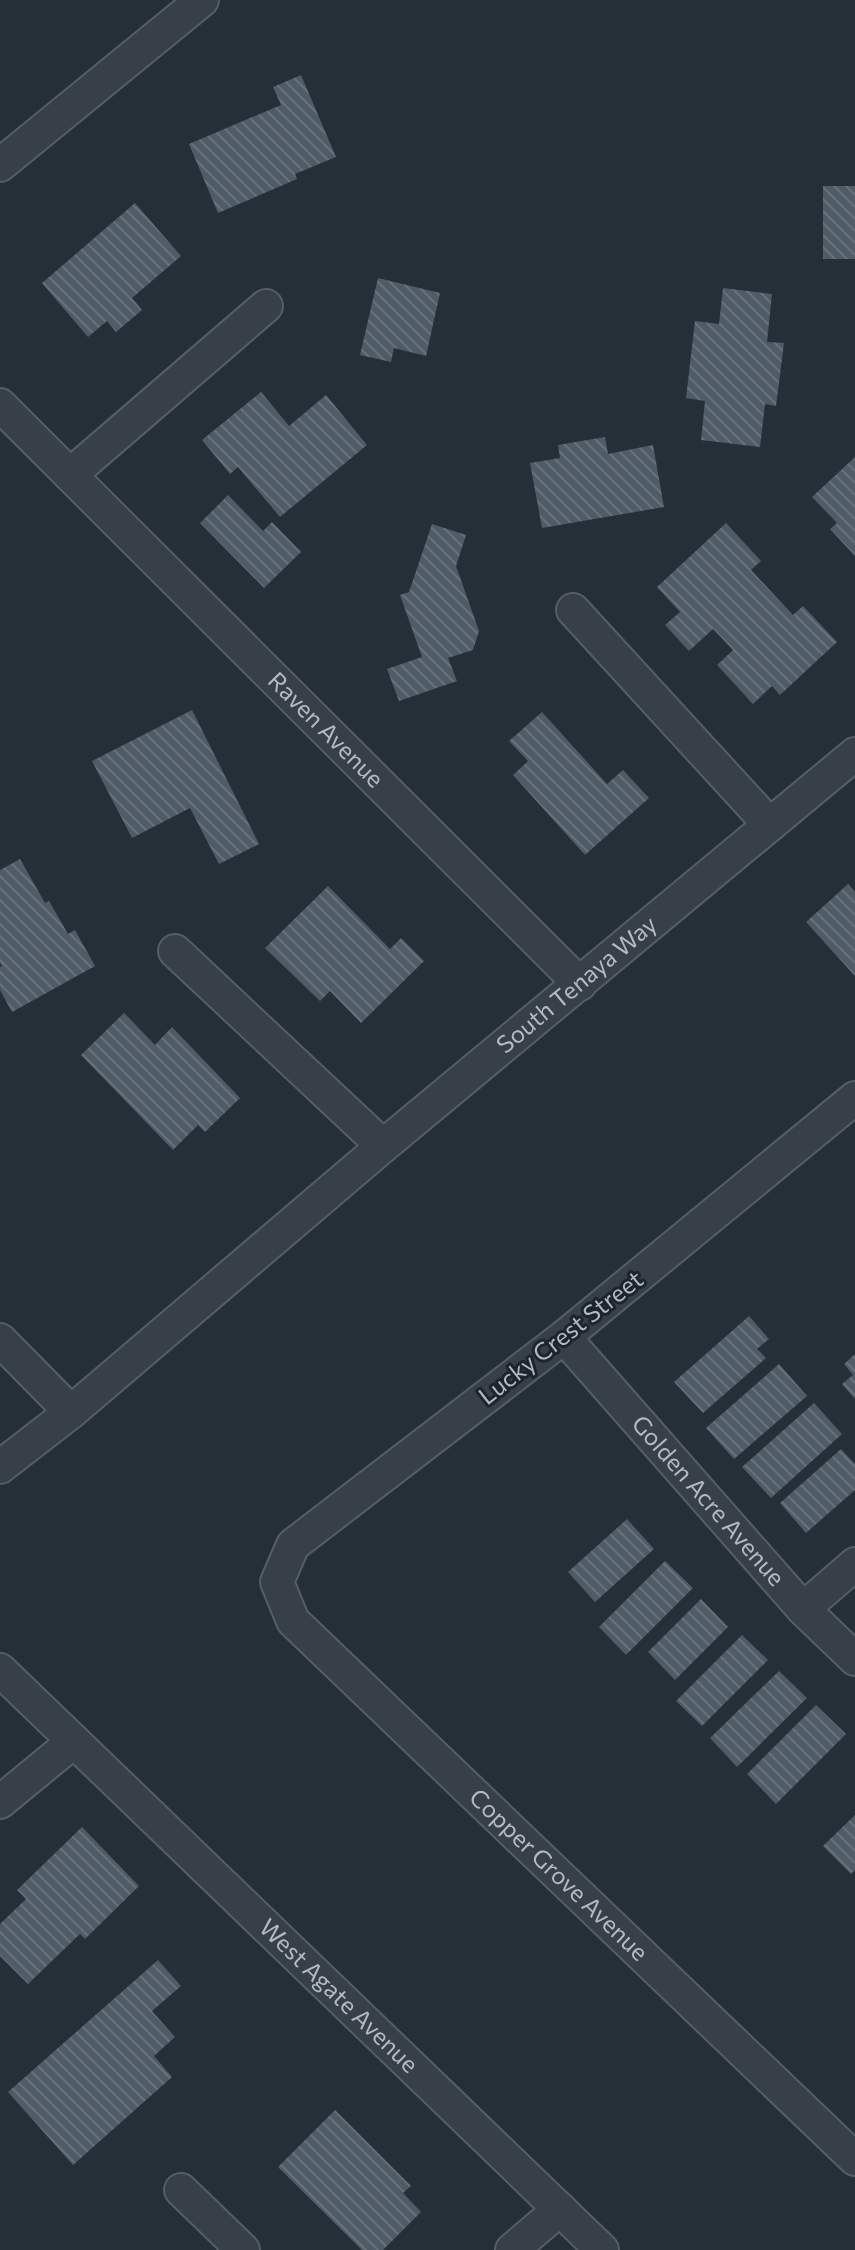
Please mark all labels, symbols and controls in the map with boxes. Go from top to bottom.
street label: Raven Avenue [263,665,390,793]
street label: South Tenaya Way [490,909,662,1059]
street label: Lucky Crest Street [472,1264,648,1410]
street label: Golden Acre Avenue [626,1409,792,1591]
street label: Copper Grove Avenue [464,1782,655,1966]
street label: West Agate Avenue [254,1912,425,2078]

